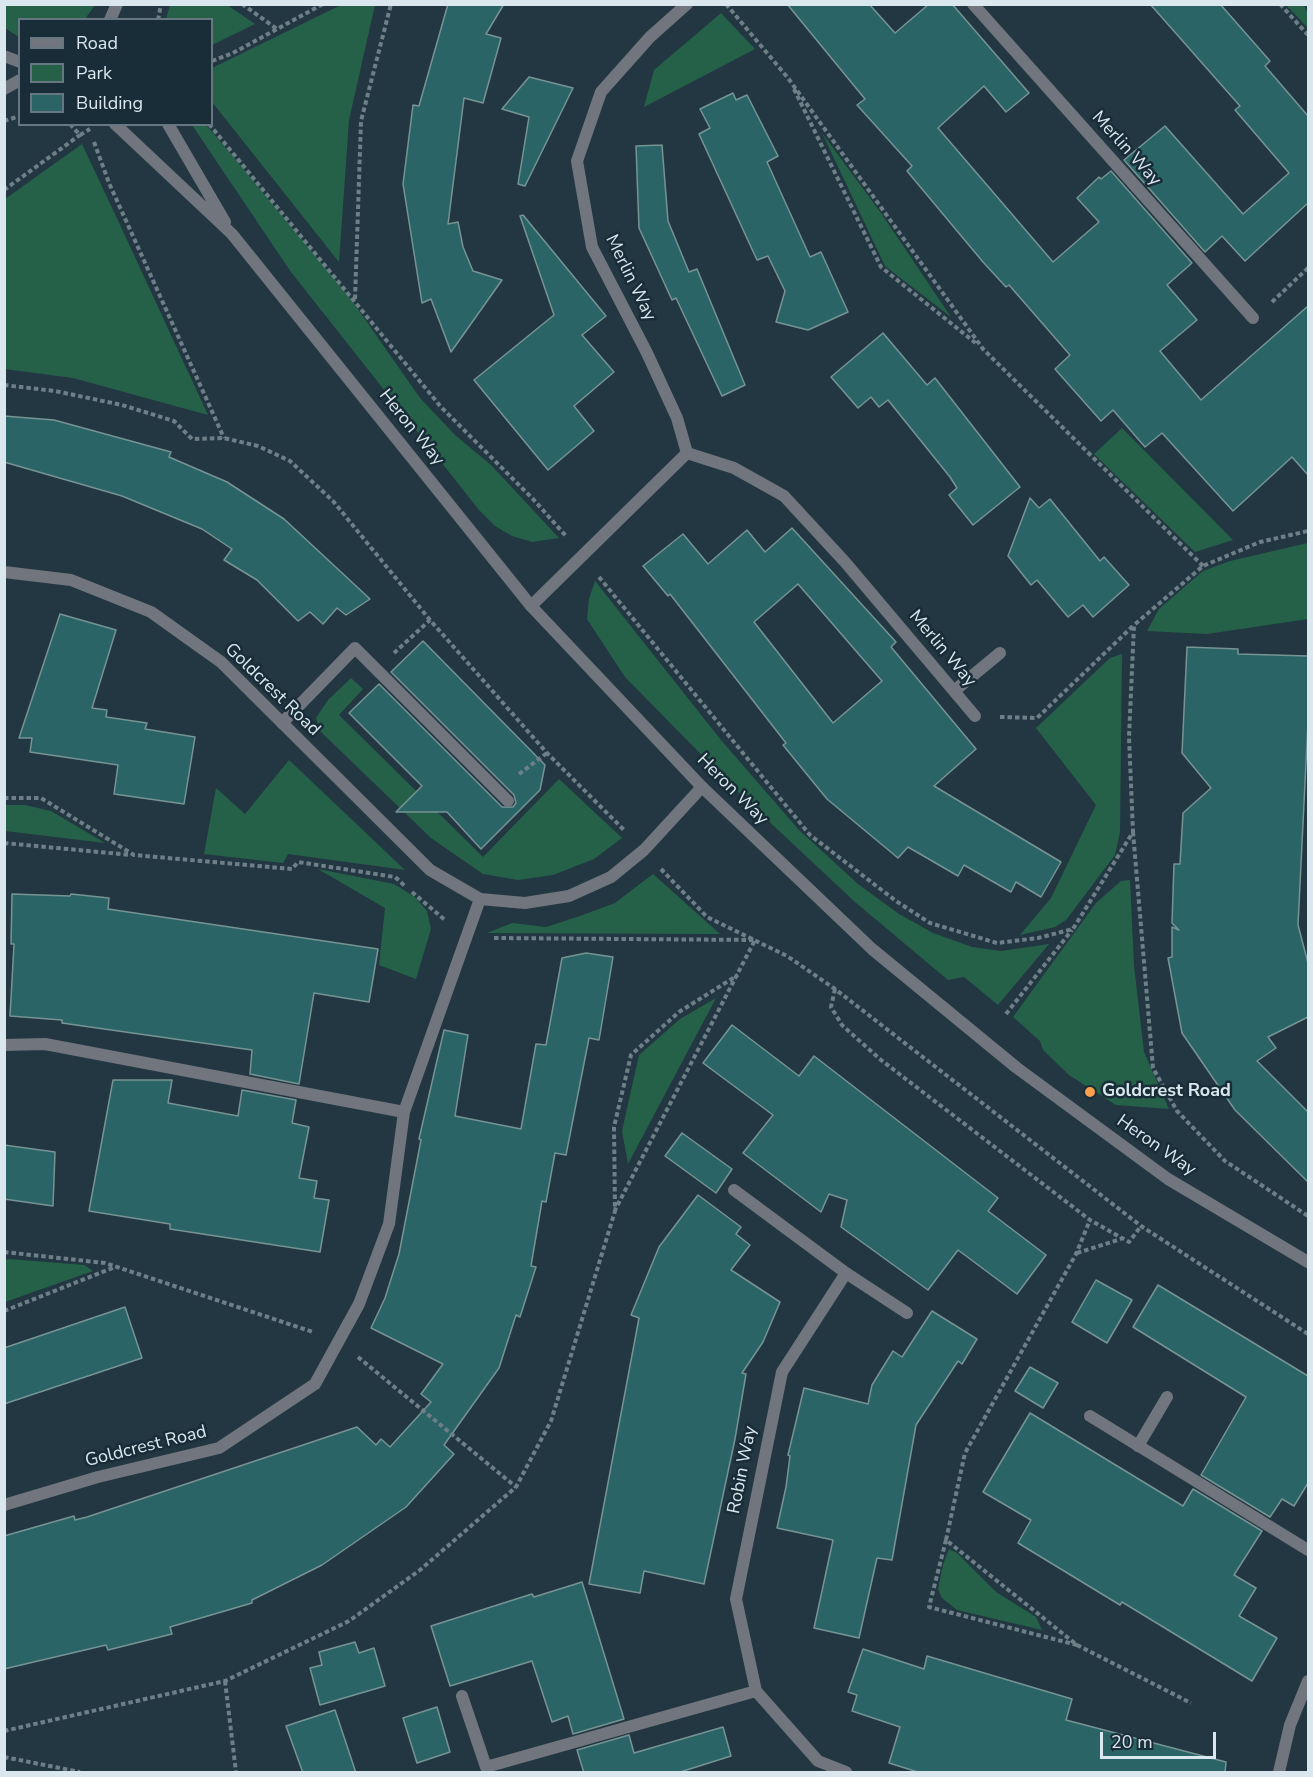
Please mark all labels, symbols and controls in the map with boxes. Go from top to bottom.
legend [18,18,213,126]
text: Road [76,31,118,55]
text: Park [76,61,112,85]
text: Building [76,91,143,115]
street label: Merlin Way [1087,107,1165,191]
street label: Merlin Way [600,231,660,325]
street label: Heron Way [374,385,448,471]
street label: Merlin Way [904,606,980,692]
street label: Goldcrest Road [220,639,324,741]
street label: Heron Way [692,750,772,830]
place label: Goldcrest Road [1102,1081,1231,1103]
marker: Goldcrest Road [1083,1085,1097,1099]
street label: Heron Way [1112,1111,1200,1181]
street label: Goldcrest Road [83,1421,209,1473]
street label: Robin Way [724,1424,762,1516]
scale bar [1103,1720,1218,1758]
text: 20 m [1111,1730,1153,1754]

